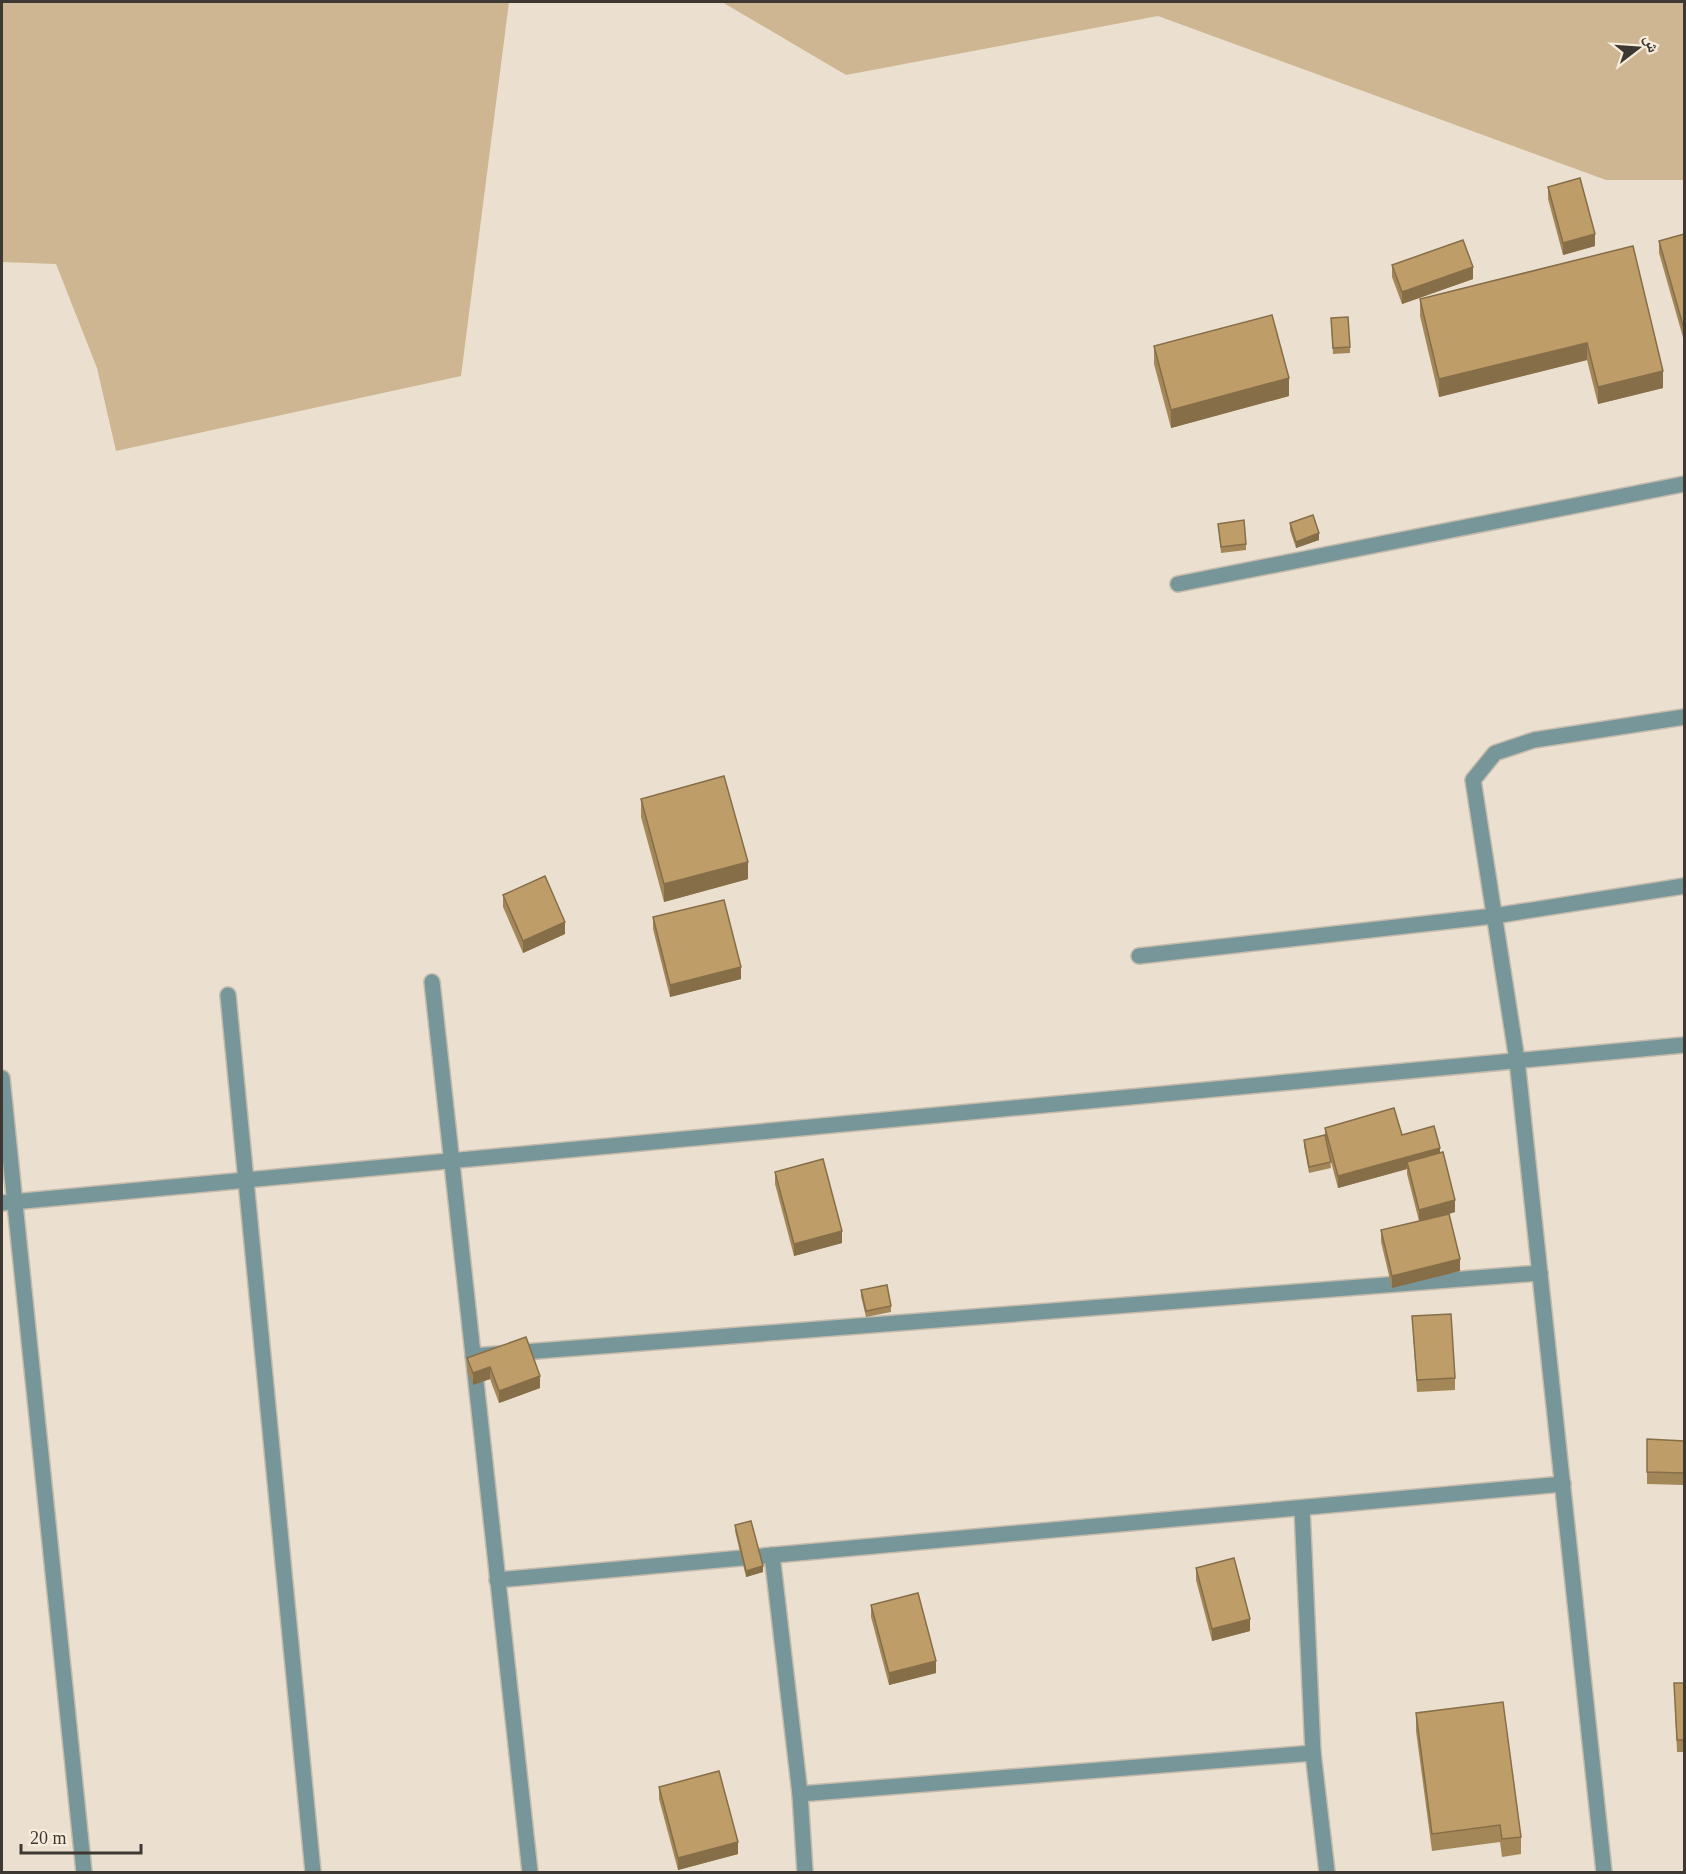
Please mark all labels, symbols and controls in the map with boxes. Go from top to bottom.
north arrow [1608,18,1668,78]
text: ش [1640,33,1662,55]
scale bar [21,1817,141,1855]
text: 20 m [30,1828,67,1848]

